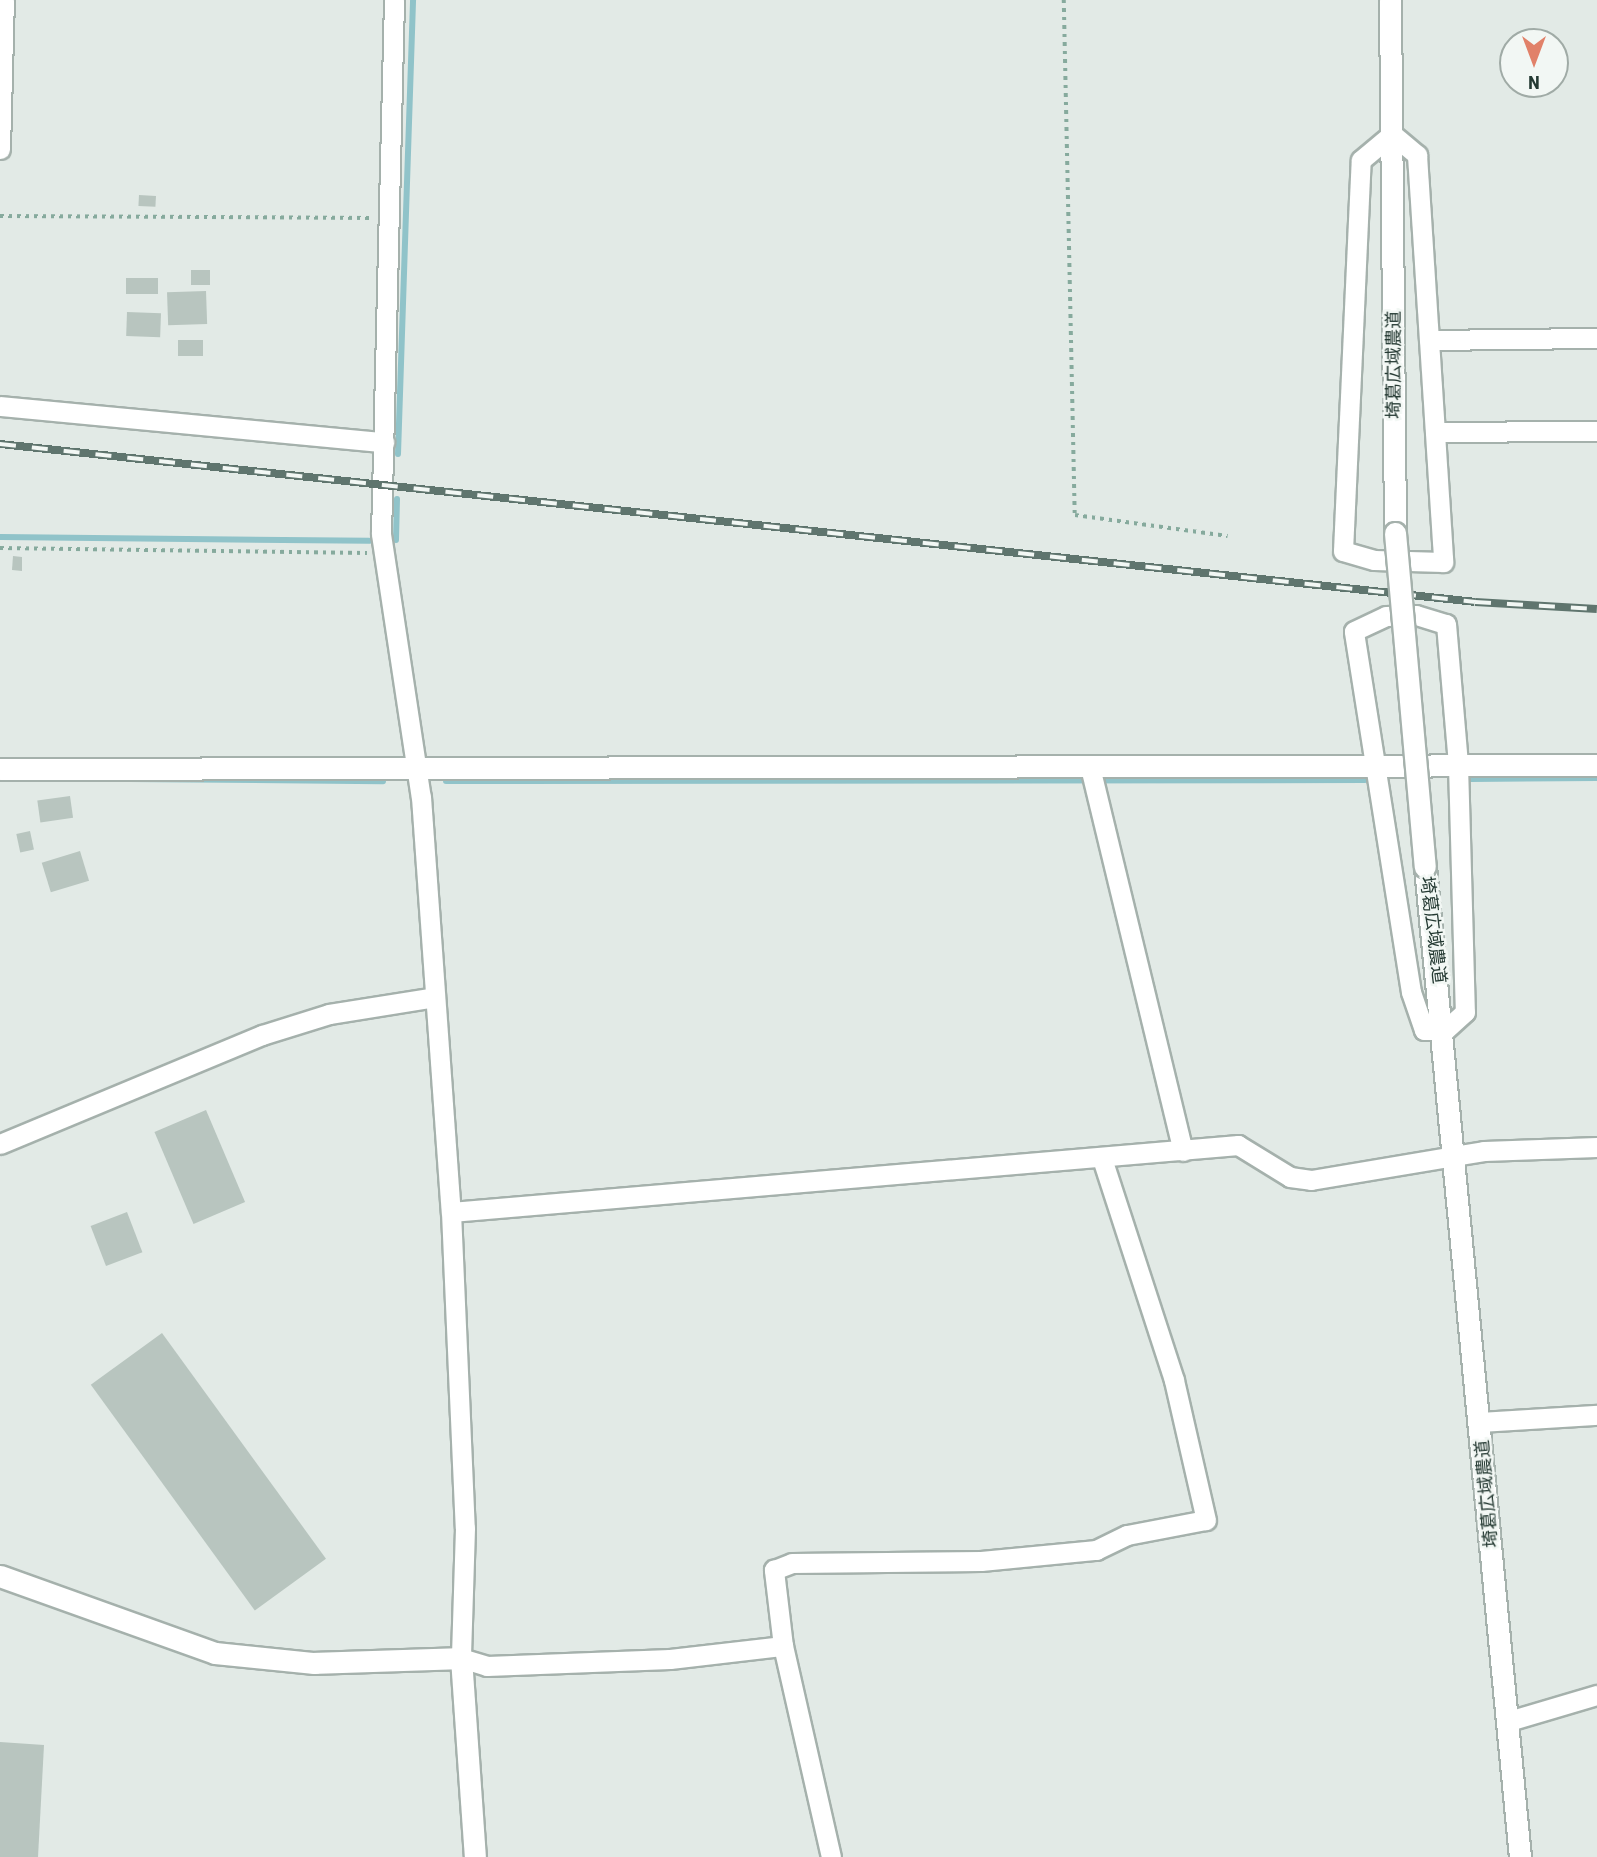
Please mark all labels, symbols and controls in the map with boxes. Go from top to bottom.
north arrow [1499,28,1569,98]
text: N [1528,71,1540,94]
street label: 埼葛広域農道 [1383,311,1405,419]
street label: 埼葛広域農道 [1416,875,1450,985]
street label: 埼葛広域農道 [1472,1439,1502,1549]

